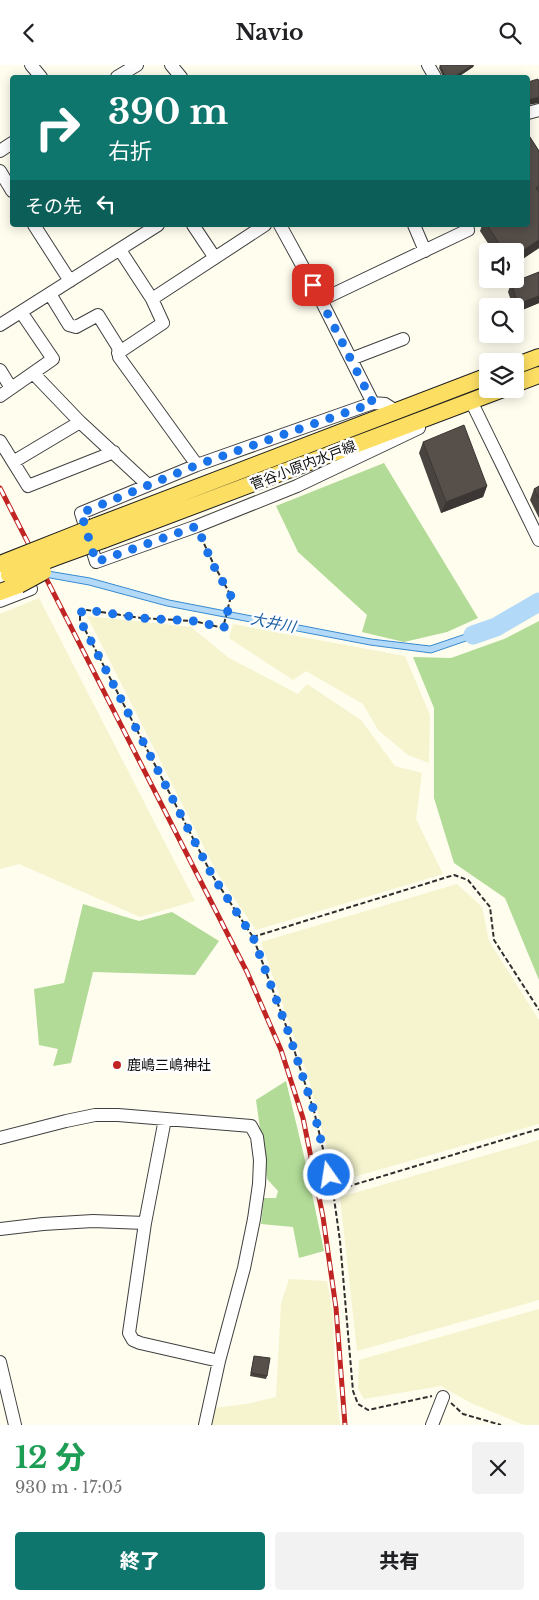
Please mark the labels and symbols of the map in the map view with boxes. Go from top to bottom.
pin [292,264,334,306]
street label: 菅谷小原内水戸線 [247,437,359,493]
water label: 大井川 [249,609,299,637]
place label: 鹿嶋三嶋神社 [127,1056,211,1074]
marker: 鹿嶋三嶋神社 [111,1059,123,1071]
position arrow [302,1148,354,1200]

